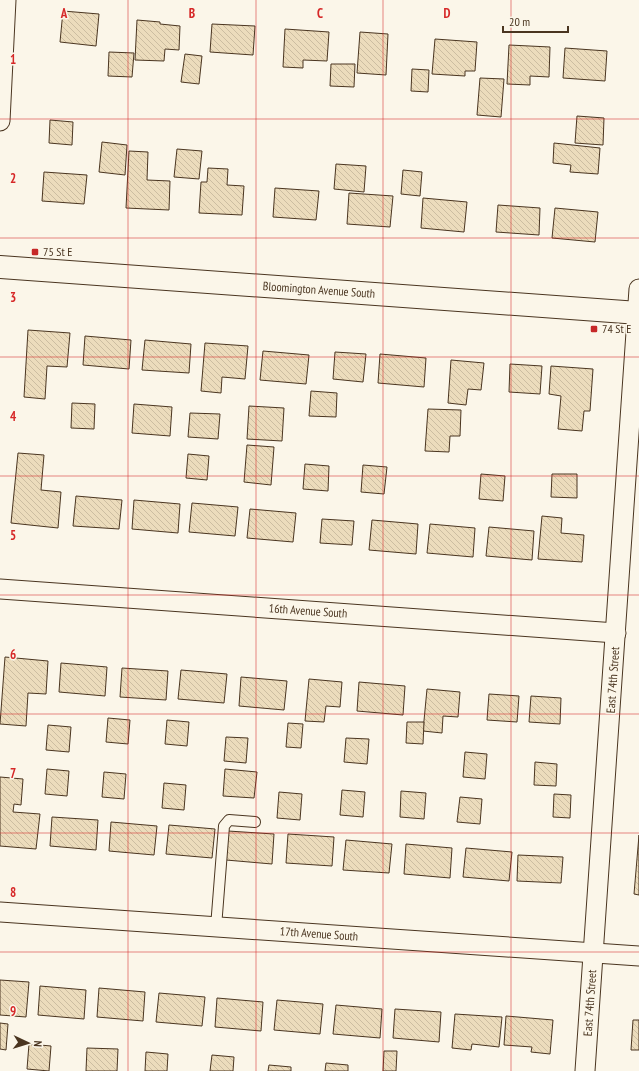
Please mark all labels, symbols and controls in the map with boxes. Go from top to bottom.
text: A [60,5,68,22]
text: B [189,5,195,22]
text: C [317,5,323,22]
text: D [444,5,451,22]
scale bar [503,8,568,34]
text: 20 m [509,14,530,29]
text: 1 [10,51,16,68]
text: 2 [10,170,16,187]
place label: 75 St E [43,244,72,259]
marker: 75 St E [30,247,40,257]
street label: Bloomington Avenue South [262,278,376,301]
text: 3 [10,289,16,306]
place label: 74 St E [602,321,631,336]
marker: 74 St E [589,324,599,334]
text: 4 [10,408,17,425]
text: 5 [10,527,16,544]
street label: 16th Avenue South [268,600,348,621]
text: 6 [10,646,16,663]
street label: East 74th Street [603,646,622,714]
text: 7 [10,765,16,782]
text: 8 [10,884,16,901]
street label: 17th Avenue South [279,923,359,944]
street label: East 74th Street [580,969,599,1037]
text: 9 [10,1003,16,1020]
north arrow [8,1023,48,1063]
text: N [31,1040,45,1047]

